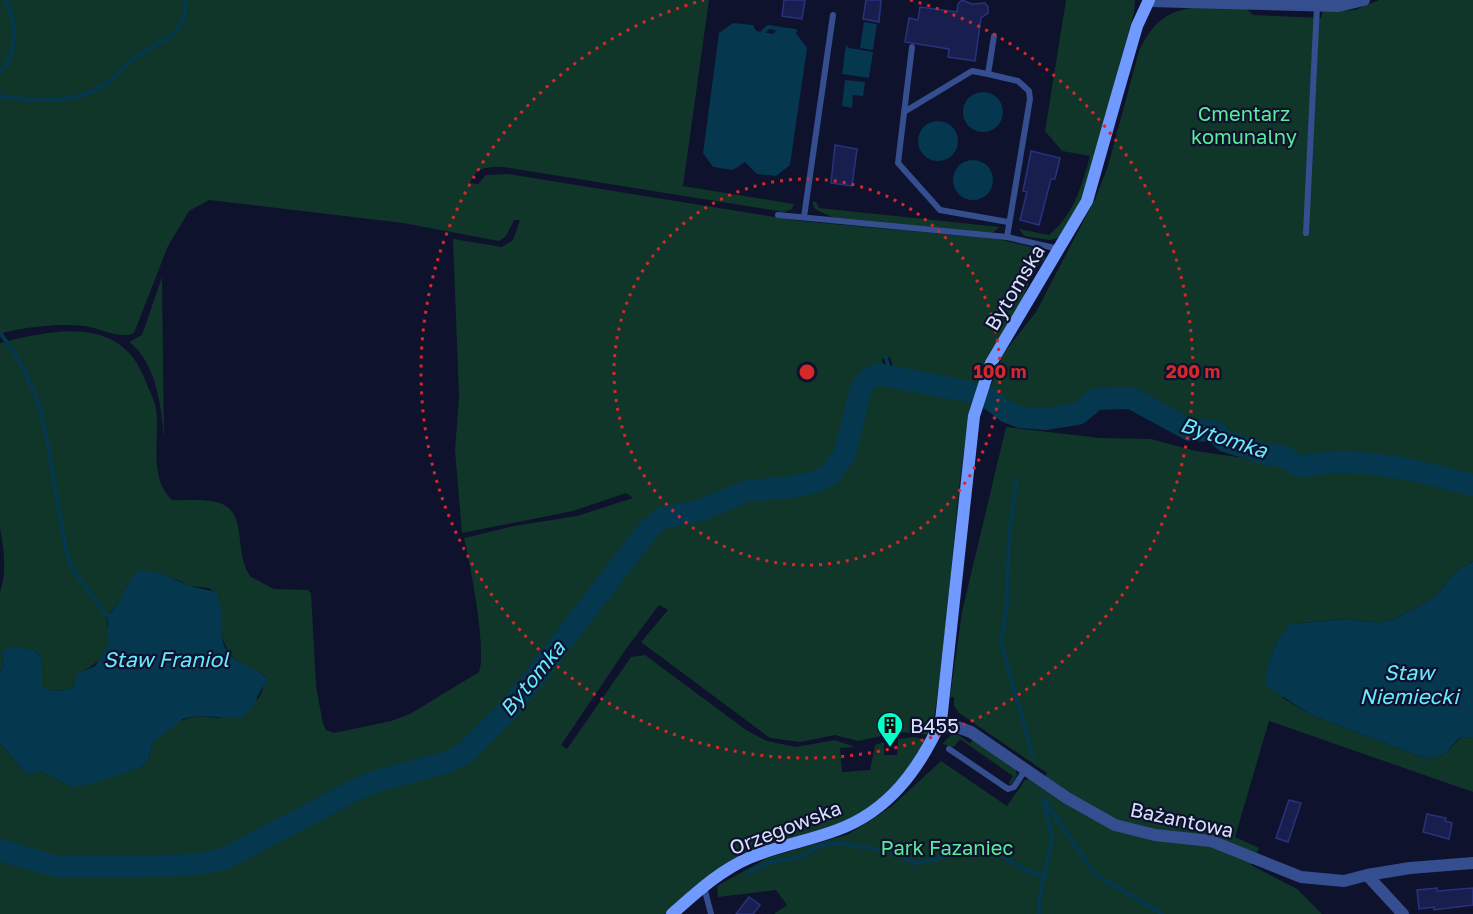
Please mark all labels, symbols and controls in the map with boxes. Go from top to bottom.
park label: Cmentarz komunalny [1191,101,1297,148]
street label: Bytomska [979,240,1049,334]
text: 100 m [974,360,1026,382]
text: 200 m [1166,360,1220,382]
centre of rings [797,362,817,382]
water label: Bytomka [1177,411,1272,464]
water label: Bytomka [494,634,571,721]
water label: Staw Franiol [103,646,230,672]
water label: Staw Niemiecki [1359,659,1461,709]
building icon: B455 [875,710,905,748]
place label: B455 [910,713,959,737]
street label: Orzegowska [726,795,844,859]
street label: Bażantowa [1128,796,1236,842]
park label: Park Fazaniec [881,835,1013,859]

